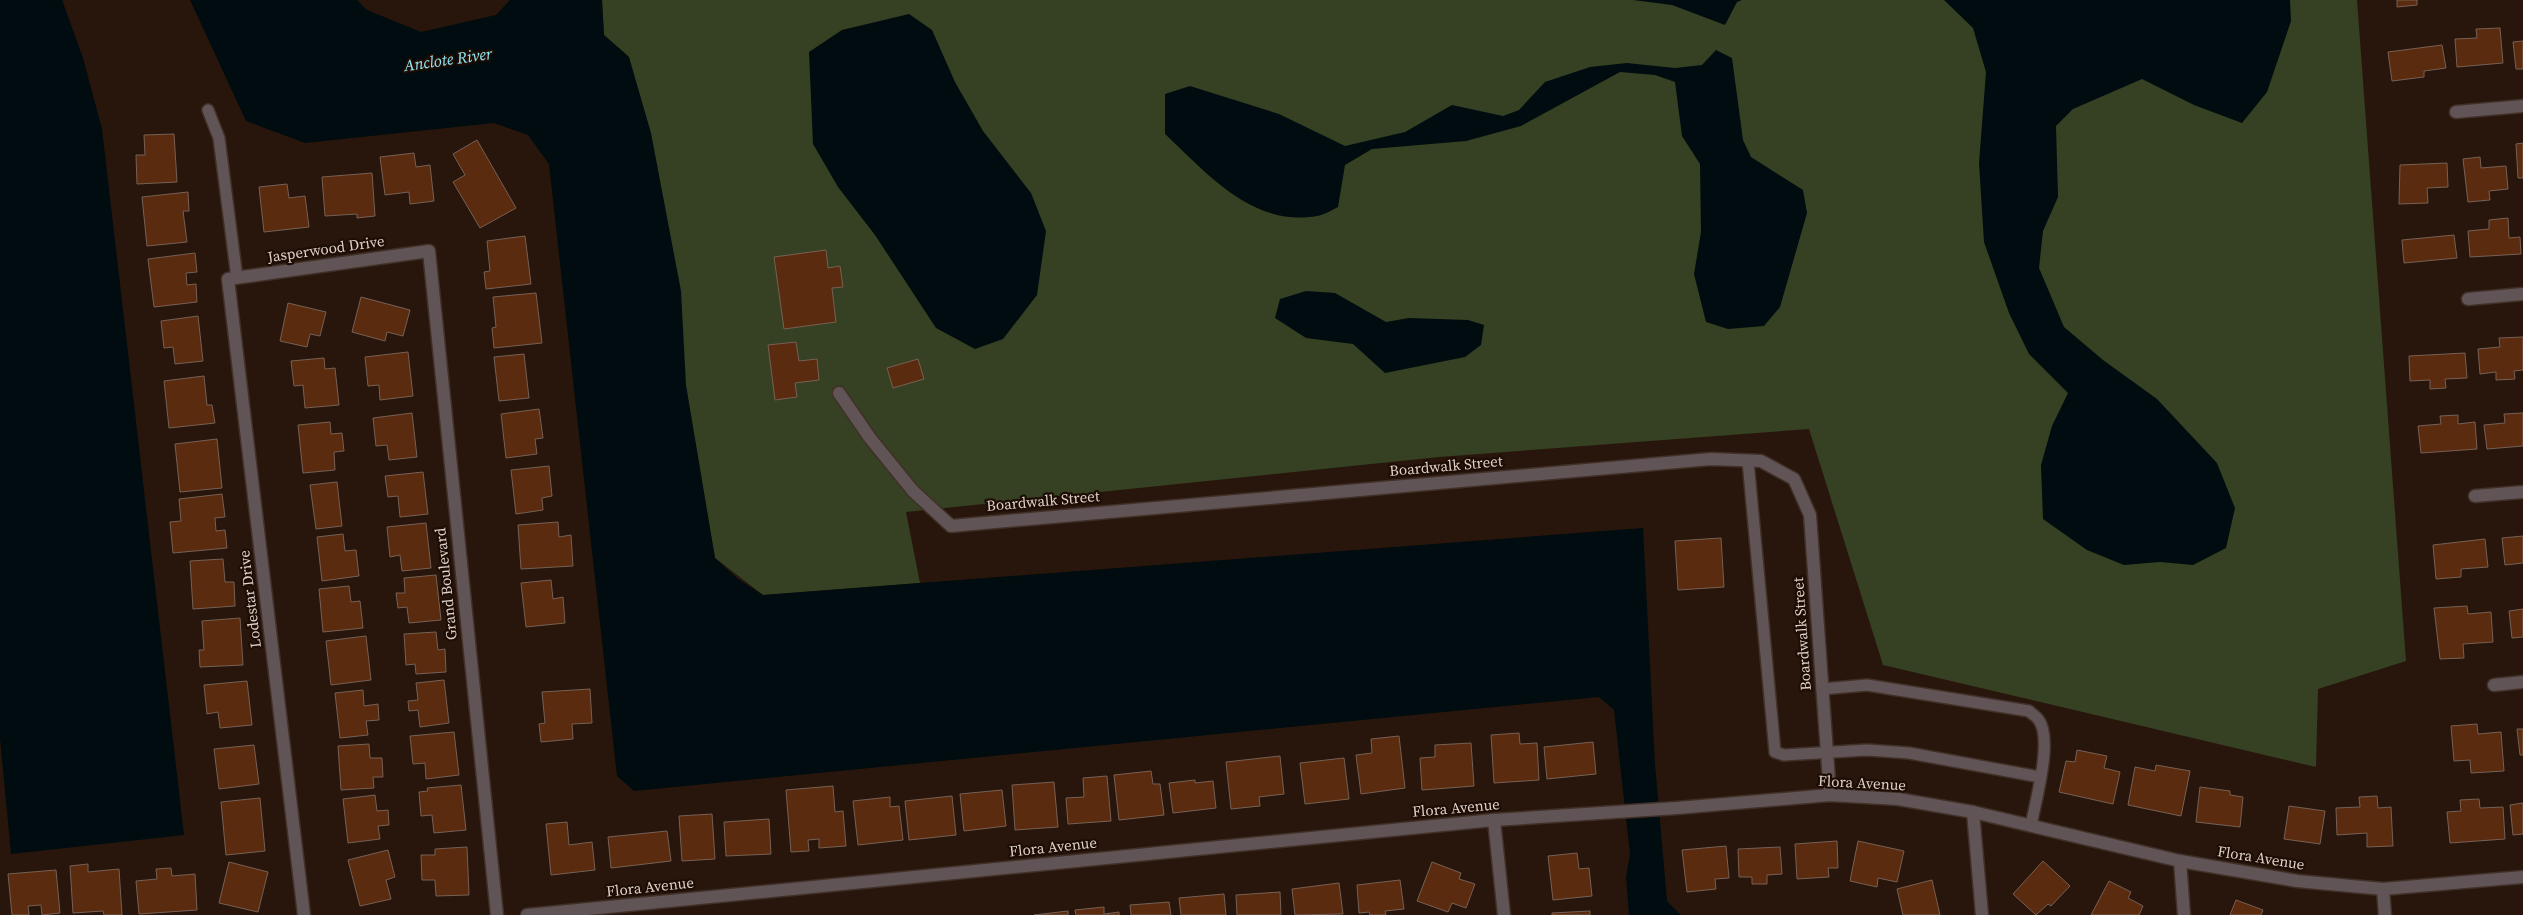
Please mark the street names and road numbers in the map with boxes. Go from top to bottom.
street label: Jasperwood Drive [265,230,386,267]
street label: Boardwalk Street [1388,450,1504,481]
street label: Boardwalk Street [985,485,1101,516]
street label: Grand Boulevard [429,526,462,641]
street label: Lodestar Drive [233,549,266,649]
street label: Boardwalk Street [1787,577,1816,691]
street label: Flora Avenue [1818,770,1907,795]
street label: Flora Avenue [1411,793,1501,822]
street label: Flora Avenue [1008,831,1098,862]
street label: Flora Avenue [2216,840,2306,875]
street label: Flora Avenue [605,871,695,902]

